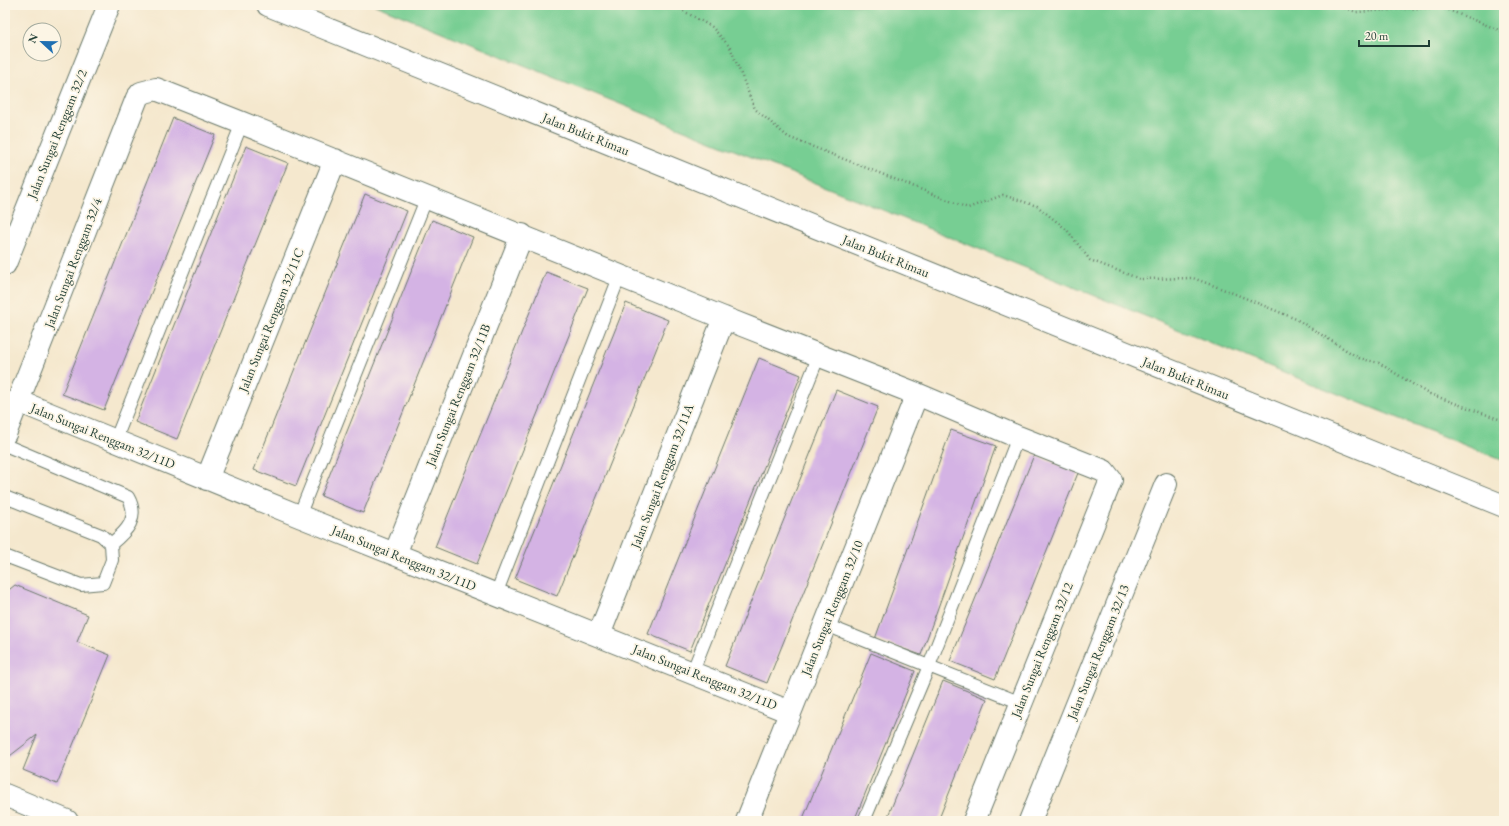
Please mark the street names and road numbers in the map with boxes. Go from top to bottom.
street label: Jalan Sungai Renggam 32/2 [23,66,91,202]
street label: Jalan Bukit Rimau [539,108,632,159]
street label: Jalan Sungai Renggam 32/4 [40,195,106,331]
street label: Jalan Bukit Rimau [839,230,932,281]
street label: Jalan Sungai Renggam 32/11C [234,246,308,395]
street label: Jalan Sungai Renggam 32/11B [421,321,494,470]
street label: Jalan Bukit Rimau [1139,352,1232,403]
street label: Jalan Sungai Renggam 32/11D [27,399,178,473]
street label: Jalan Sungai Renggam 32/11A [626,400,698,552]
street label: Jalan Sungai Renggam 32/11D [328,521,479,595]
street label: Jalan Sungai Renggam 32/10 [797,538,867,679]
street label: Jalan Sungai Renggam 32/12 [1007,579,1077,721]
street label: Jalan Sungai Renggam 32/13 [1063,582,1133,723]
street label: Jalan Sungai Renggam 32/11D [629,640,780,714]

